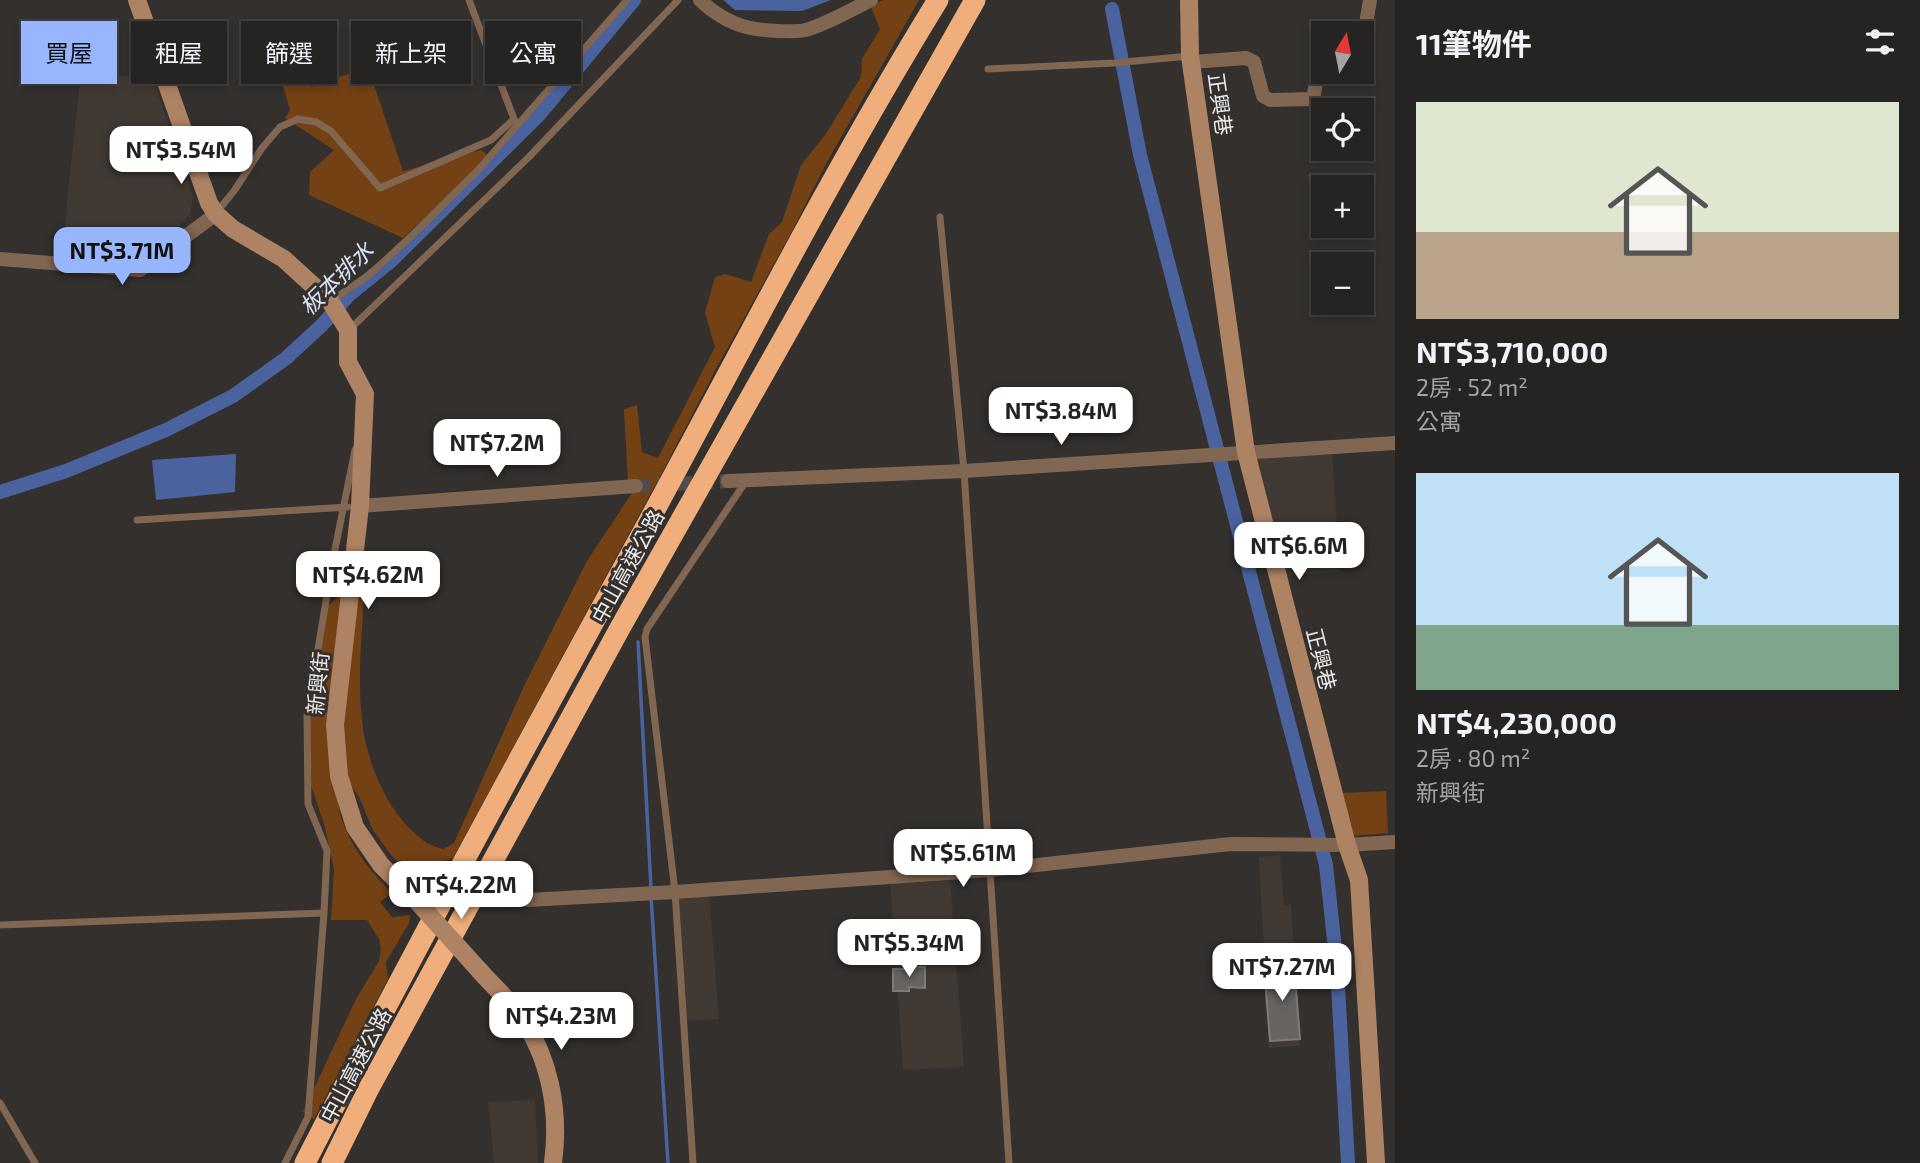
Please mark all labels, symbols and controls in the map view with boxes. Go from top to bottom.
chip: 買屋 [21,21,117,84]
chip: 租屋 [131,21,227,84]
chip: 篩選 [241,21,337,84]
chip: 新上架 [351,21,471,84]
chip: 公寓 [485,21,581,84]
north arrow [1311,21,1374,84]
map controls [1311,21,1374,315]
icon: filters [1861,23,1899,61]
text: 11筆物件 [1416,25,1532,61]
street label: 正興巷 [1204,71,1238,137]
button: locate [1311,98,1374,161]
pin: NT$3.54M [109,127,253,186]
text: NT$3.54M [126,135,236,163]
icon: home [1595,148,1721,274]
button: + [1311,175,1374,238]
pin: NT$3.71M [50,228,194,287]
water label: 板本排水 [293,235,380,320]
text: NT$3.71M [70,236,174,264]
button: − [1311,252,1374,315]
text: NT$3,710,000 [1416,333,1608,369]
text: 2房 · 52 m² [1416,373,1528,401]
pin: NT$3.84M [989,388,1133,447]
text: NT$3.84M [1005,396,1117,424]
text: 公寓 [1416,407,1462,435]
pin: NT$7.2M [432,420,562,479]
text: NT$7.2M [449,428,545,456]
street label: 中山高速公路 [586,505,668,627]
icon: home [1595,519,1721,645]
pin: NT$6.6M [1234,522,1364,582]
text: NT$6.6M [1250,531,1348,559]
pin: NT$4.62M [296,552,440,611]
text: NT$4.62M [312,560,424,588]
street label: 正興巷 [1302,625,1342,693]
street label: 新興街 [301,650,333,716]
text: NT$4,230,000 [1416,704,1617,740]
text: 2房 · 80 m² [1416,744,1530,772]
text: 新興街 [1416,778,1485,806]
pin: NT$5.61M [891,830,1035,889]
text: NT$5.61M [910,838,1016,866]
pin: NT$4.22M [389,862,533,921]
text: NT$4.22M [405,870,517,898]
pin: NT$5.34M [837,920,981,979]
text: NT$5.34M [854,928,964,956]
pin: NT$7.27M [1210,944,1354,1003]
text: NT$7.27M [1228,952,1336,980]
pin: NT$4.23M [489,992,633,1052]
text: NT$4.23M [505,1001,617,1029]
street label: 中山高速公路 [314,1004,396,1126]

